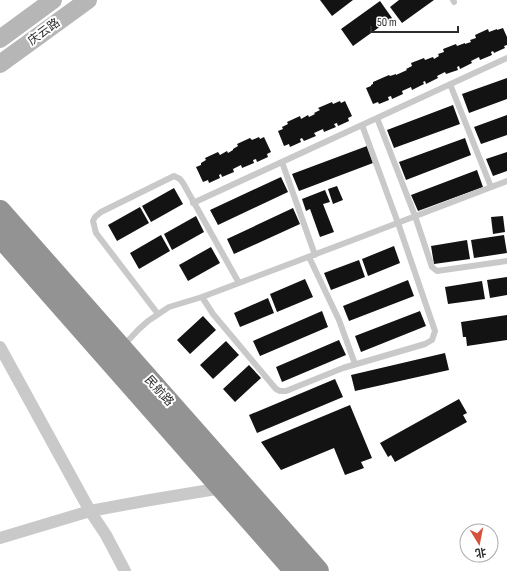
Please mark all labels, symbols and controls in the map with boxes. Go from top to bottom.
scale bar [371,8,458,34]
street label: 庆云路 [25,15,63,49]
text: 50 m [377,15,397,30]
street label: 民航路 [141,373,177,409]
north arrow [459,523,499,563]
text: 北 [474,545,487,560]

